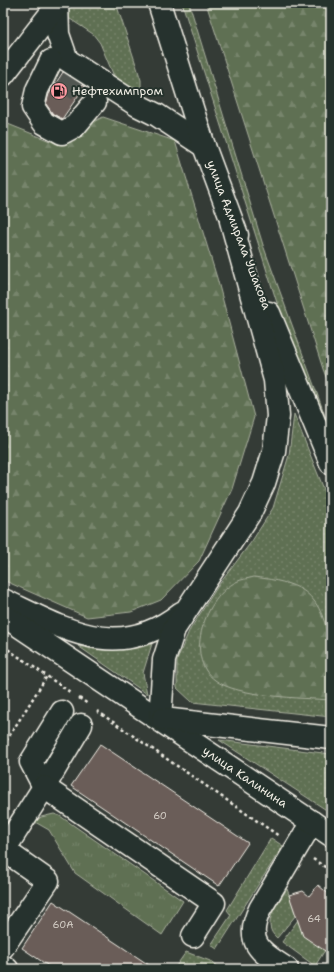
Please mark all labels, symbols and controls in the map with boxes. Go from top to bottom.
fuel station icon: Нефтехимпром [49,81,69,101]
place label: Нефтехимпром [72,83,163,99]
street label: улица Адмирала Ушакова [203,158,275,312]
street label: улица Калинина [199,743,291,812]
house number: 60 [153,809,167,822]
house number: 64 [307,912,321,925]
house number: 60А [53,918,74,931]

